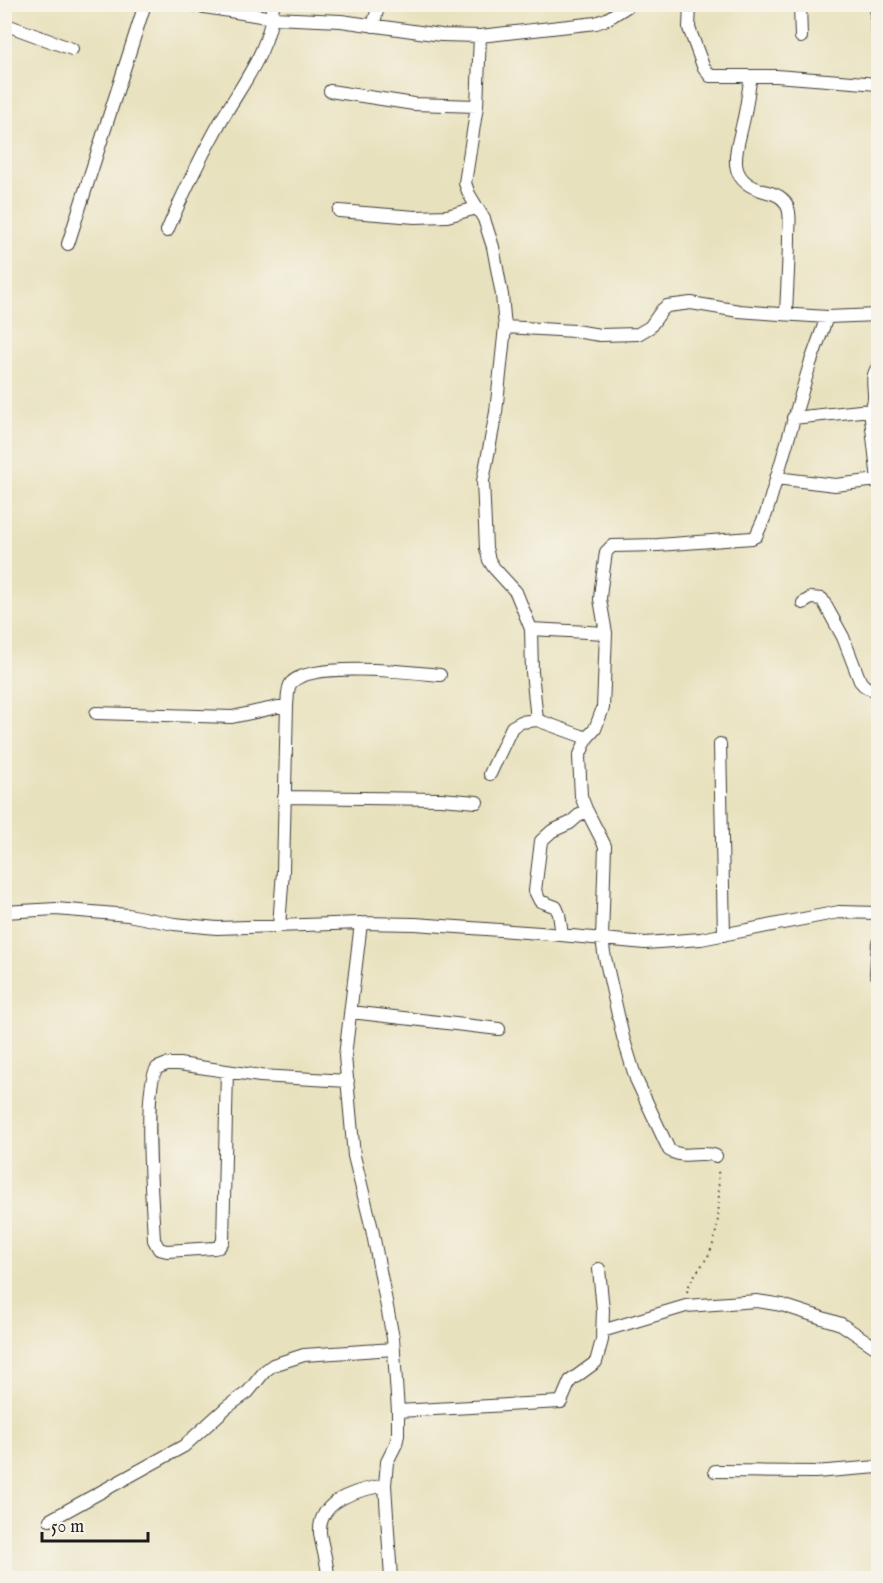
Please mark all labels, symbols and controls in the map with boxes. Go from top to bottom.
scale bar [42,1505,148,1543]
text: 50 m [51,1516,84,1539]

